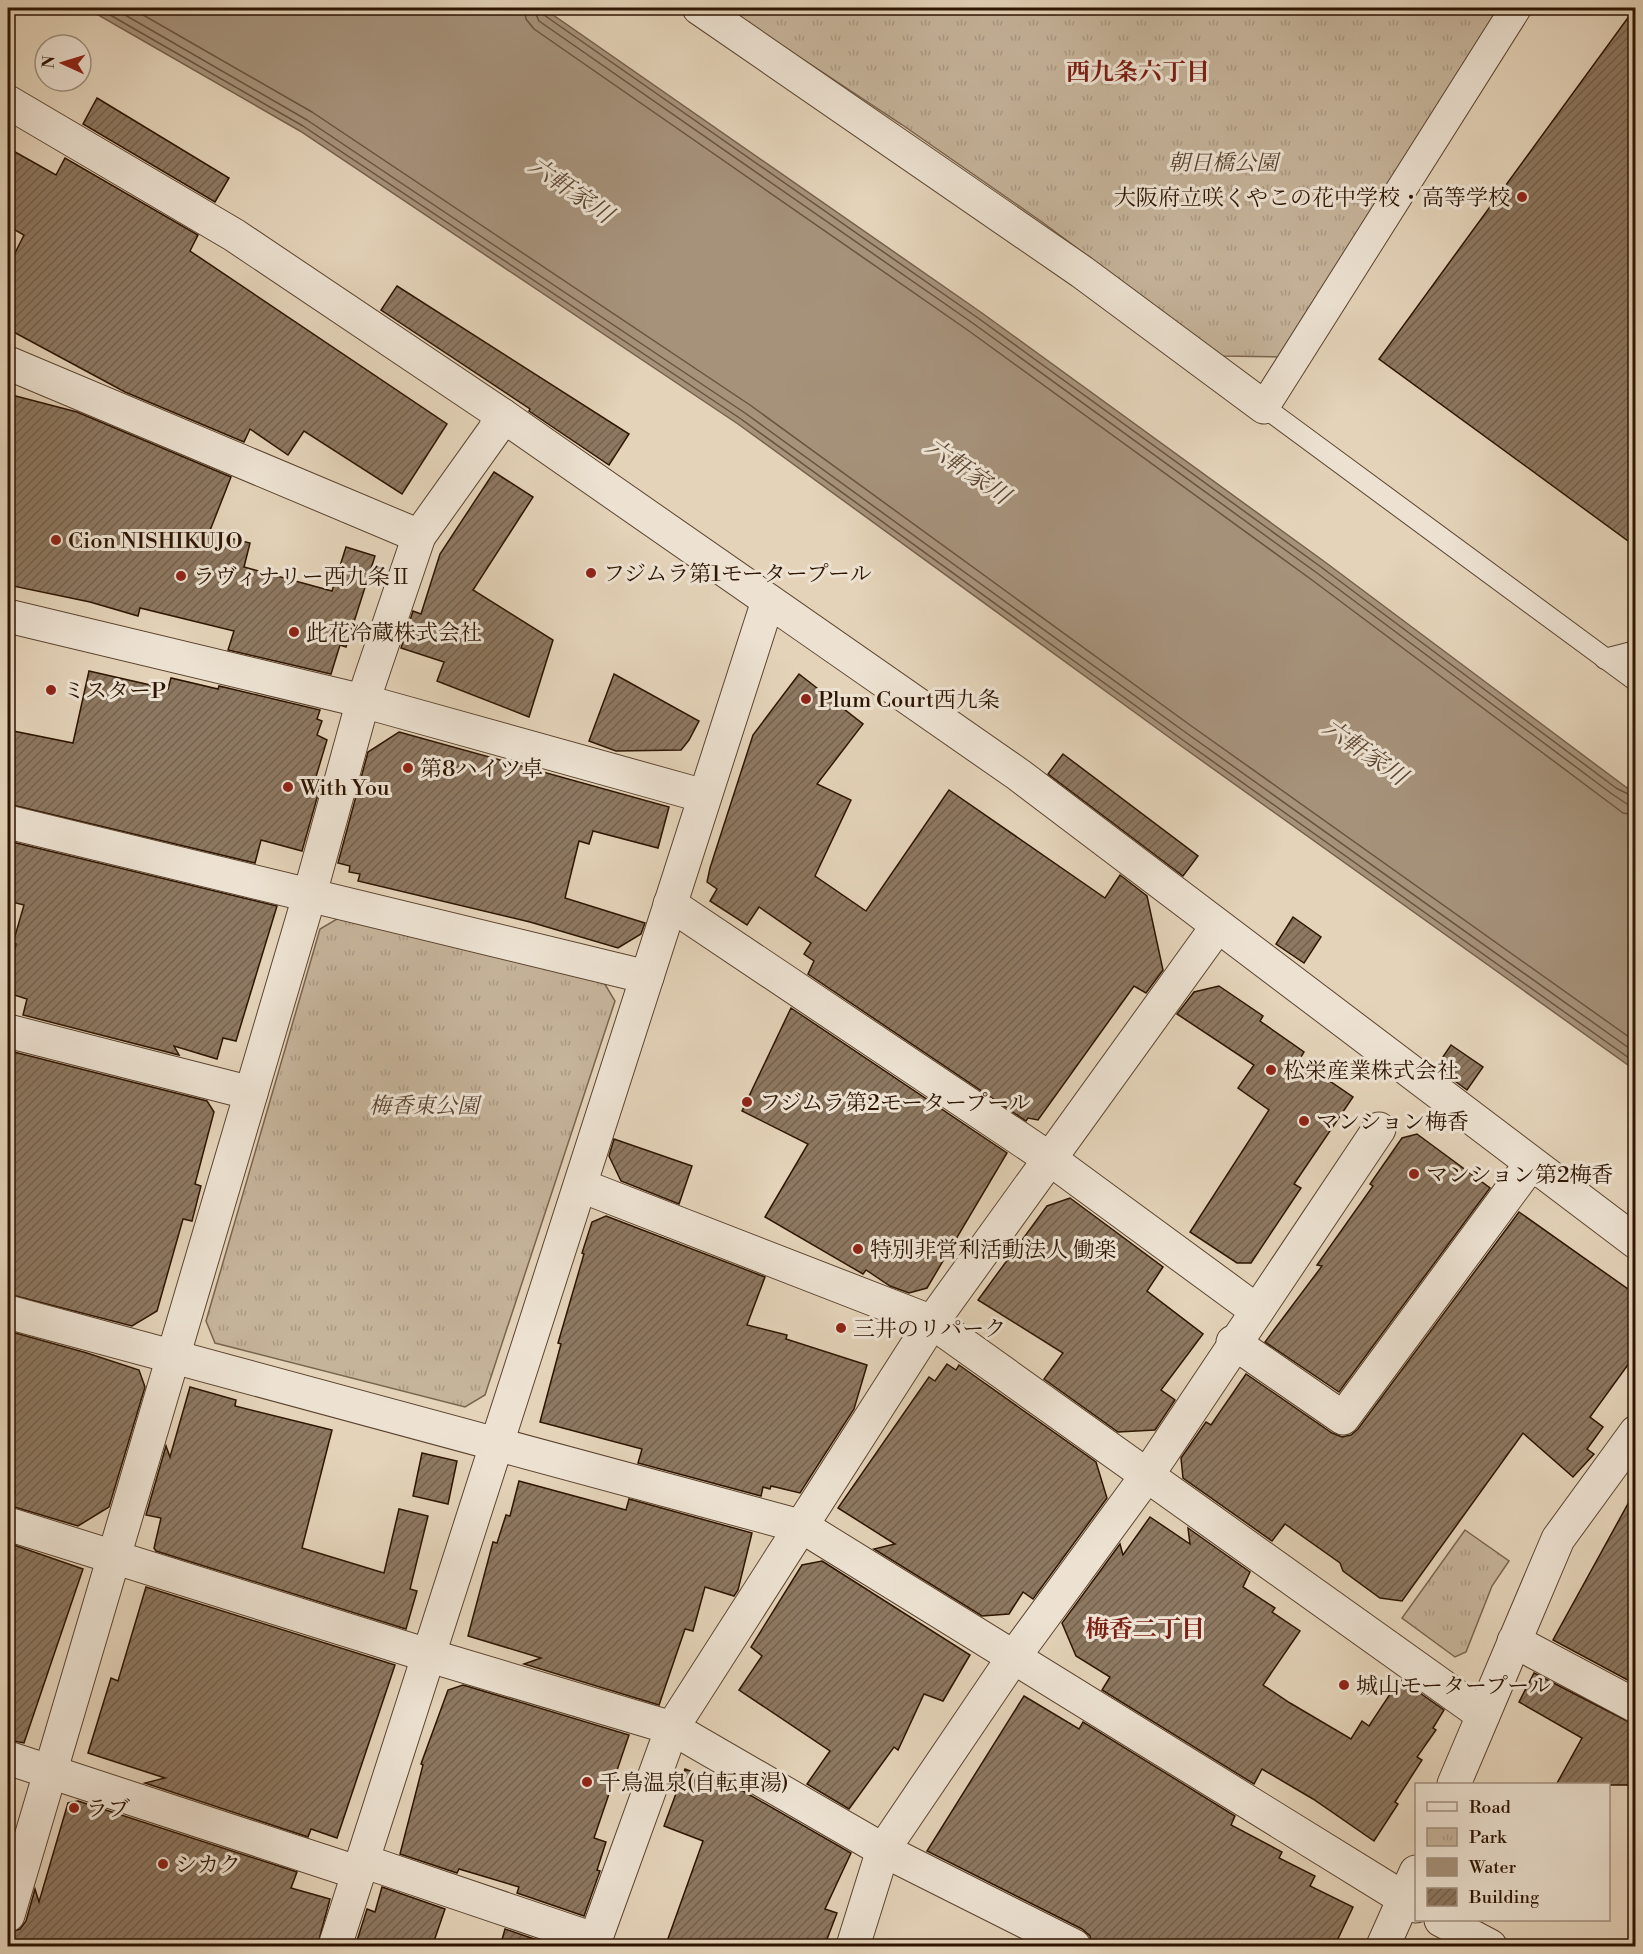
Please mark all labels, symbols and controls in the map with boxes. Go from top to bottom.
north arrow [33,33,93,93]
text: N [39,55,59,69]
district label: 西九条六丁目 [1066,58,1210,88]
park label: 朝日橋公園 [1168,150,1281,177]
water label: 六軒家川 [523,151,621,232]
place label: 大阪府立咲くやこの花中学校・高等学校 [1114,185,1510,212]
marker: 大阪府立咲くやこの花中学校・高等学校 [1515,190,1529,204]
water label: 六軒家川 [920,432,1018,513]
place label: Cion NISHIKUJO [68,528,243,555]
marker: Cion NISHIKUJO [49,533,63,547]
place label: フジムラ第1モータープール [603,561,872,588]
place label: ラヴィナリー西九条Ⅱ [193,564,412,591]
marker: フジムラ第1モータープール [584,566,598,580]
marker: ラヴィナリー西九条Ⅱ [174,569,188,583]
place label: 此花冷蔵株式会社 [306,620,482,647]
marker: 此花冷蔵株式会社 [287,625,301,639]
place label: ミスターP [63,678,166,705]
marker: ミスターP [44,683,58,697]
place label: Plum Court西九条 [818,687,1000,714]
marker: Plum Court西九条 [799,692,813,706]
water label: 六軒家川 [1317,713,1415,794]
place label: 第8ハイツ卓 [420,756,544,783]
marker: 第8ハイツ卓 [401,761,415,775]
place label: With You [299,775,390,802]
marker: With You [281,780,295,794]
place label: 松栄産業株式会社 [1283,1058,1459,1085]
marker: 松栄産業株式会社 [1264,1063,1278,1077]
place label: フジムラ第2モータープール [759,1090,1031,1117]
park label: 梅香東公園 [369,1093,482,1120]
marker: フジムラ第2モータープール [740,1095,754,1109]
place label: マンション梅香 [1316,1109,1469,1136]
marker: マンション梅香 [1297,1114,1311,1128]
place label: マンション第2梅香 [1426,1162,1614,1189]
marker: マンション第2梅香 [1407,1167,1421,1181]
place label: 特別非営利活動法人 働楽 [870,1237,1117,1264]
marker: 特別非営利活動法人 働楽 [851,1242,865,1256]
place label: 三井のリパーク [853,1316,1006,1343]
marker: 三井のリパーク [834,1321,848,1335]
district label: 梅香二丁目 [1085,1615,1205,1645]
place label: 城山モータープール [1356,1673,1551,1700]
marker: 城山モータープール [1337,1678,1351,1692]
place label: 千鳥温泉(自転車湯) [599,1770,789,1797]
marker: 千鳥温泉(自転車湯) [580,1775,594,1789]
legend [1415,1783,1610,1921]
place label: ラブ [86,1796,130,1823]
text: Road [1469,1796,1512,1819]
marker: ラブ [67,1801,81,1815]
text: Park [1469,1826,1508,1849]
place label: シカク [175,1852,241,1879]
text: Water [1468,1856,1517,1879]
marker: シカク [156,1857,170,1871]
text: Building [1468,1886,1540,1909]

